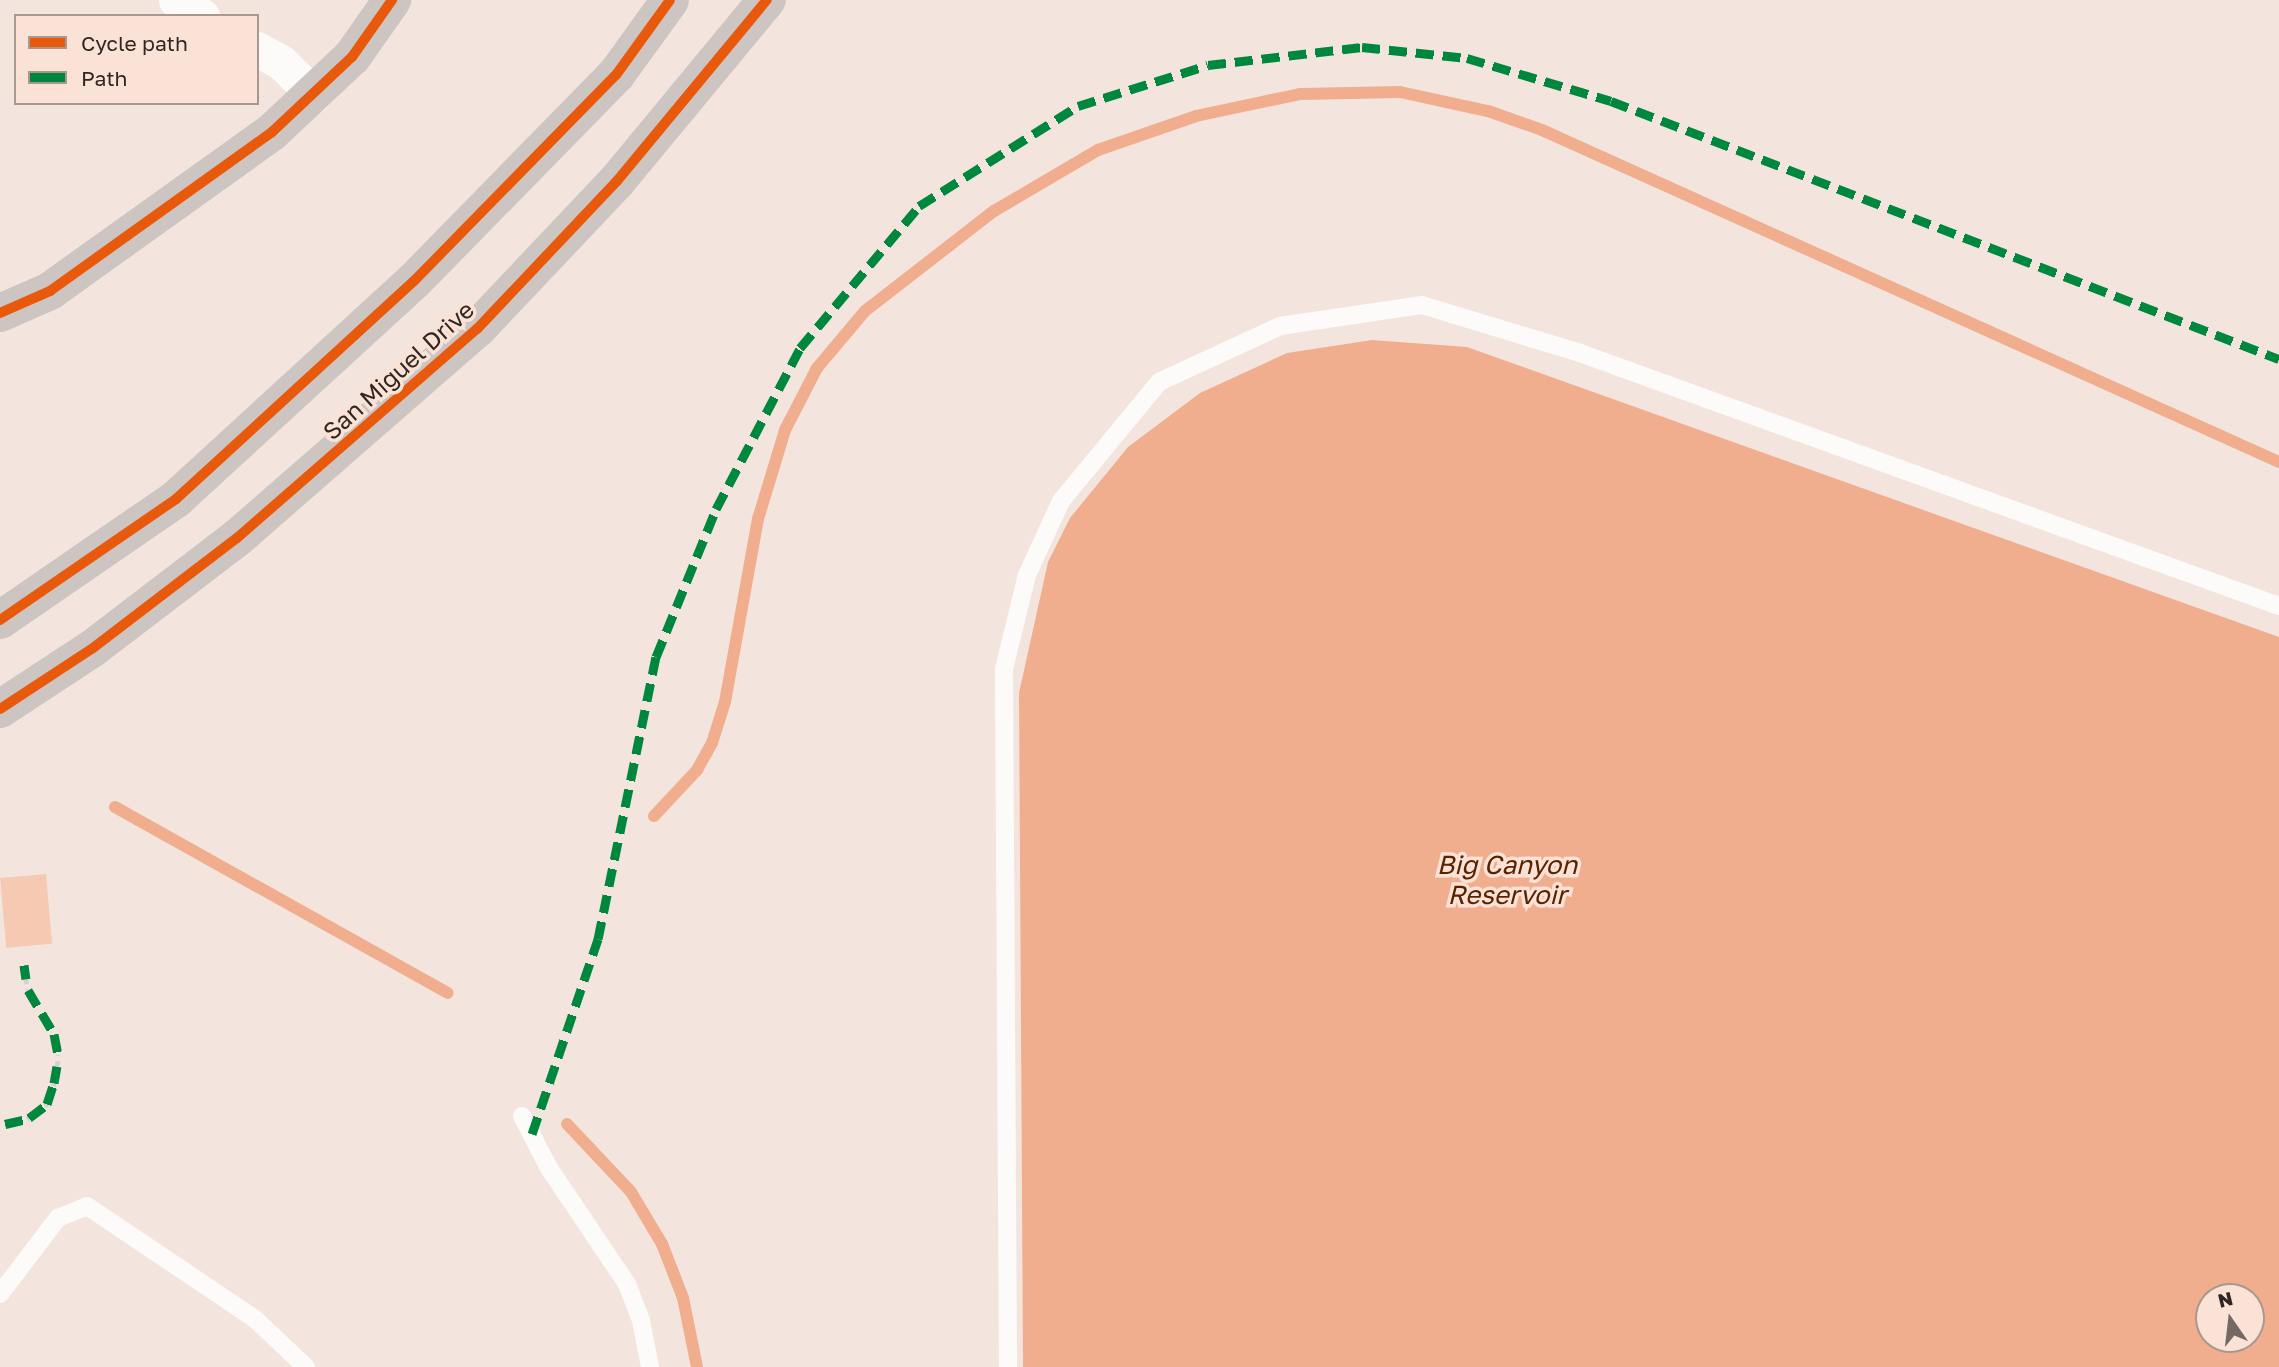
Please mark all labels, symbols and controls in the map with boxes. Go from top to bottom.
legend [14,14,259,105]
text: Cycle path [81,30,188,56]
text: Path [81,65,128,91]
street label: San Miguel Drive [317,295,479,445]
water label: Big Canyon Reservoir [1437,849,1577,910]
north arrow [2195,1283,2265,1353]
text: N [2215,1286,2235,1312]

